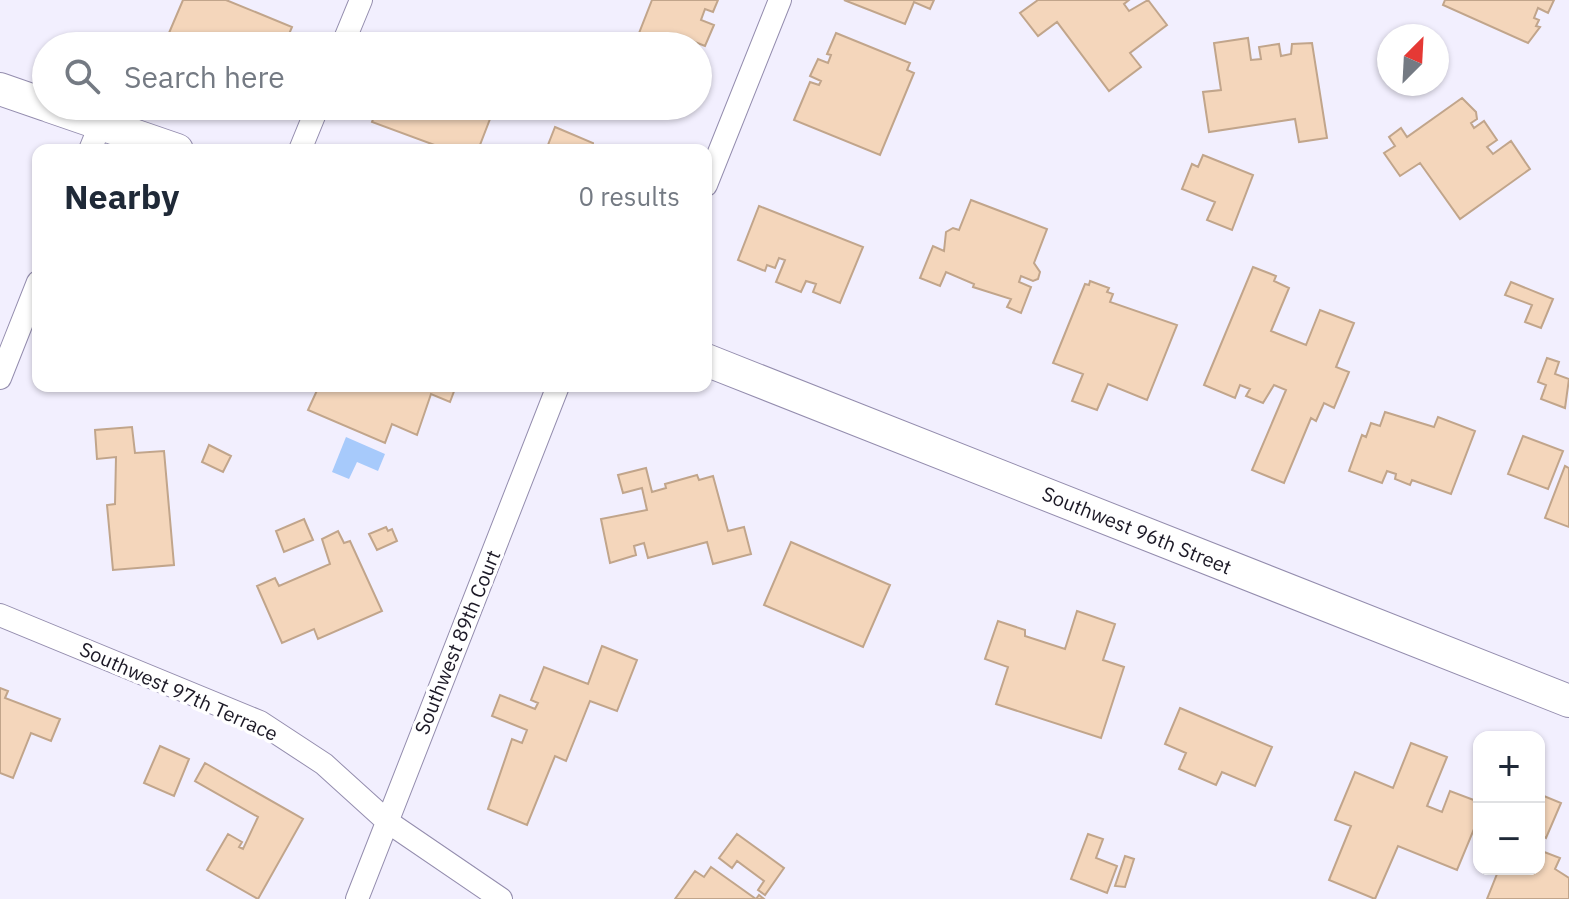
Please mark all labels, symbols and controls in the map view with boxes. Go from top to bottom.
north arrow [1377,24,1449,96]
search box [32,32,712,120]
icon: search [60,54,104,98]
text: Search here [124,57,285,96]
text: Nearby [64,174,179,218]
text: 0 results [578,179,680,213]
street label: Southwest 96th Street [1038,480,1236,580]
street label: Southwest 89th Court [408,546,506,738]
street label: Southwest 97th Terrace [76,635,282,747]
map controls [1473,731,1545,875]
button: + [1473,731,1545,803]
button: − [1473,803,1545,875]

